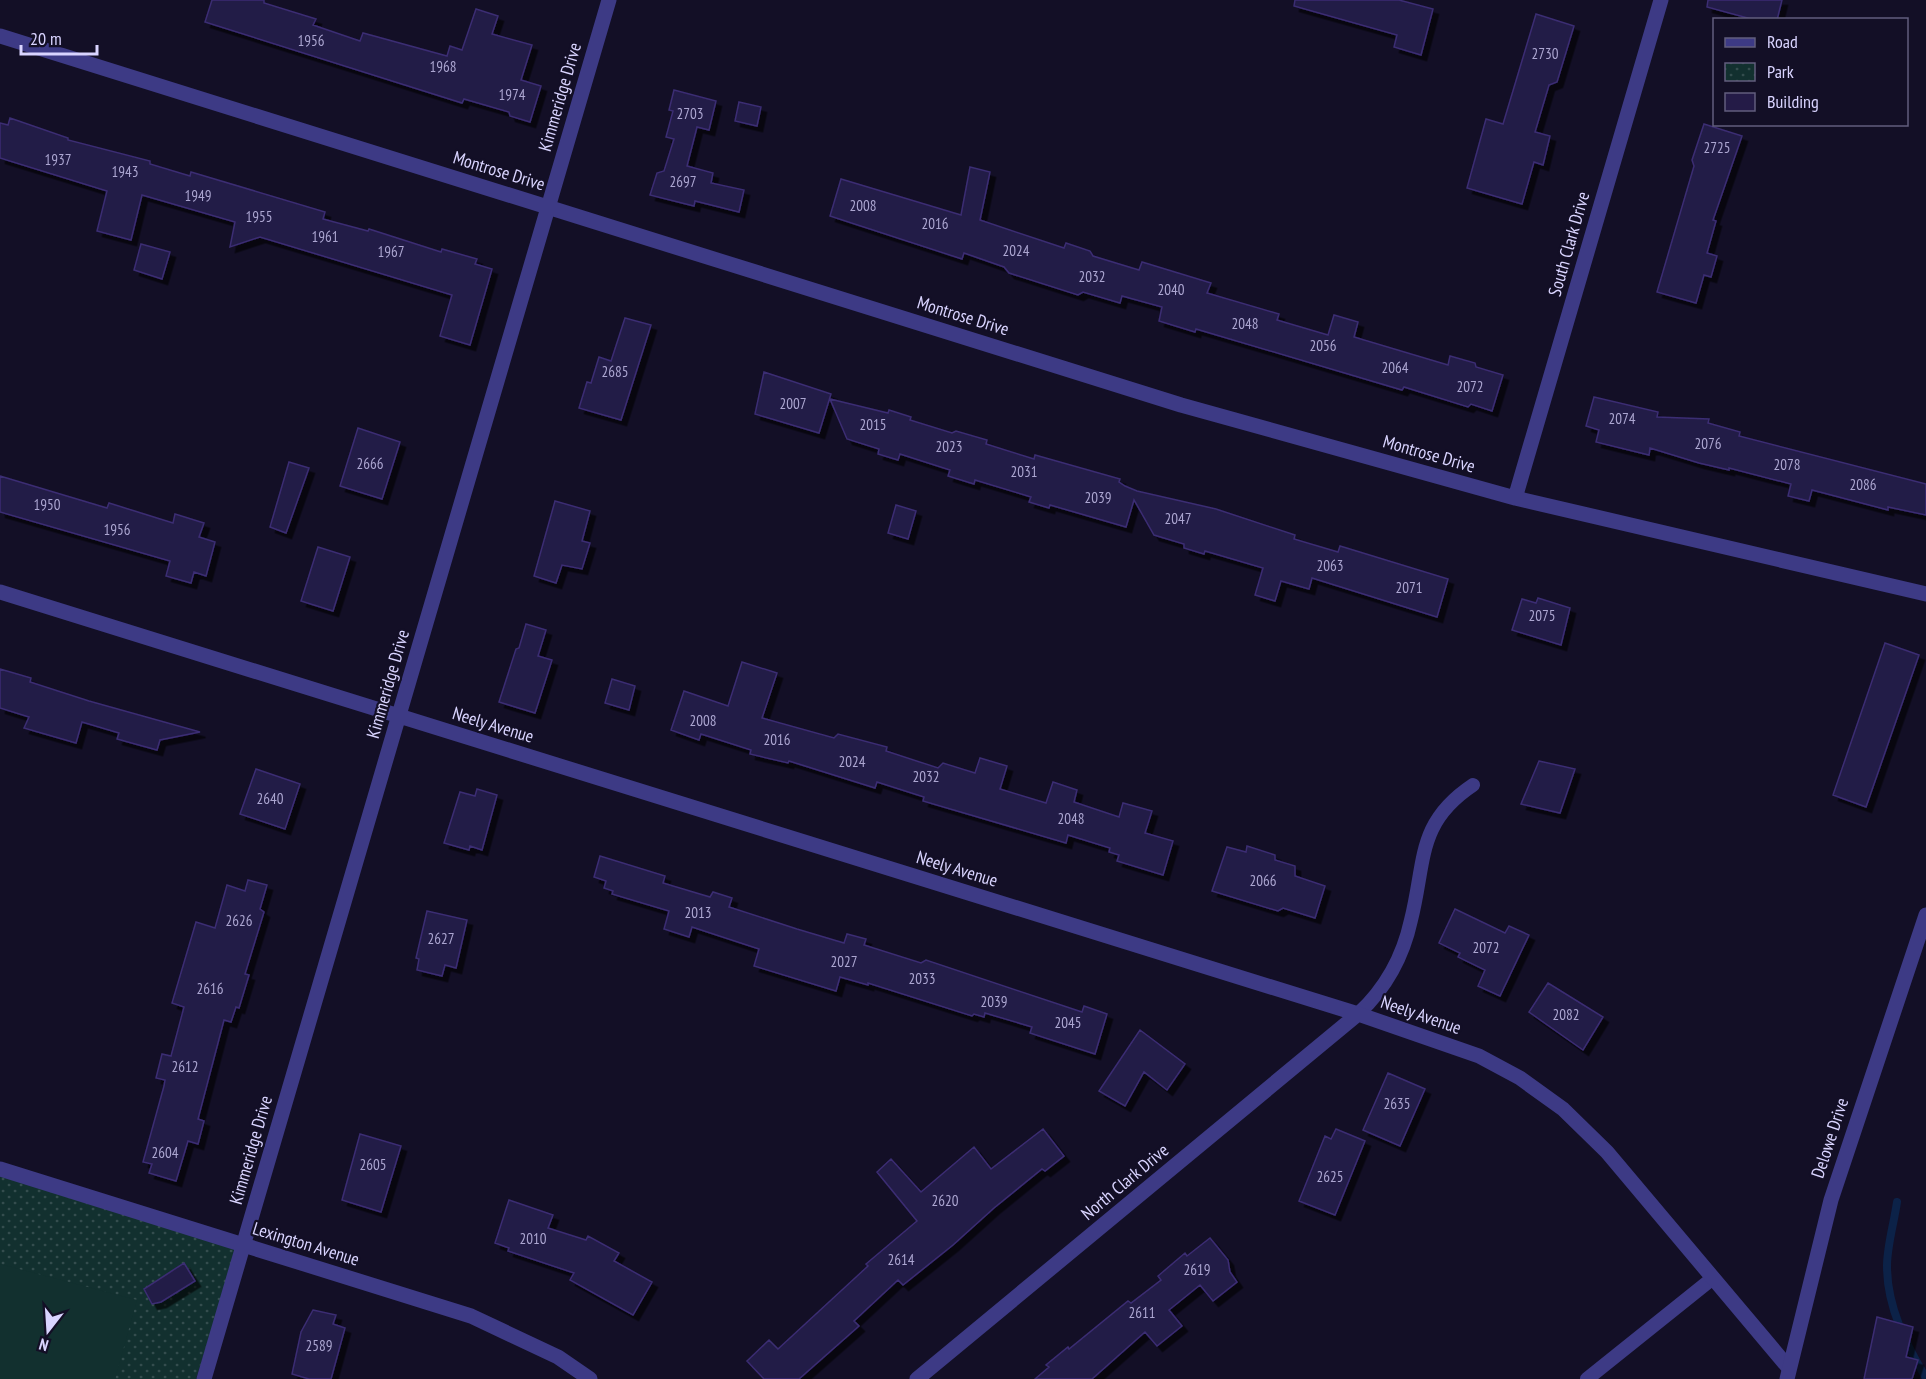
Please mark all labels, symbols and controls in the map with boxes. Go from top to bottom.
scale bar [21,18,98,56]
legend [1713,18,1908,126]
text: 20 m [30,27,62,50]
text: Road [1767,30,1798,53]
house number: 1956 [297,31,325,50]
street label: Kimmeridge Drive [533,40,586,154]
house number: 2730 [1531,44,1559,63]
house number: 1968 [429,57,457,76]
text: Park [1767,60,1794,83]
house number: 1974 [498,85,526,104]
text: Building [1767,90,1819,113]
house number: 2703 [676,104,704,123]
house number: 2725 [1703,138,1731,157]
street label: Montrose Drive [450,146,548,195]
house number: 1937 [44,150,72,169]
house number: 1943 [111,162,139,181]
house number: 2697 [669,172,697,191]
house number: 1949 [184,186,212,205]
street label: South Clark Drive [1543,189,1594,299]
house number: 2008 [849,196,877,215]
house number: 1955 [245,207,273,226]
house number: 2016 [921,214,949,233]
house number: 1961 [311,227,339,246]
house number: 2024 [1002,241,1030,260]
house number: 1967 [377,242,405,261]
house number: 2032 [1078,267,1106,286]
house number: 2040 [1157,280,1185,299]
street label: Montrose Drive [914,291,1012,340]
house number: 2048 [1231,314,1259,333]
house number: 2056 [1309,336,1337,355]
house number: 2064 [1381,358,1409,377]
house number: 2685 [601,362,629,381]
house number: 2072 [1456,377,1484,396]
house number: 2007 [779,394,807,413]
house number: 2074 [1608,409,1636,428]
house number: 2015 [859,415,887,434]
street label: Montrose Drive [1380,429,1478,478]
house number: 2076 [1694,434,1722,453]
house number: 2023 [935,437,963,456]
house number: 2666 [356,454,384,473]
house number: 2078 [1773,455,1801,474]
house number: 2031 [1010,462,1038,481]
house number: 2086 [1849,475,1877,494]
house number: 2039 [1084,488,1112,507]
house number: 1950 [33,495,61,514]
house number: 2047 [1164,509,1192,528]
house number: 1956 [103,520,131,539]
house number: 2063 [1316,556,1344,575]
house number: 2071 [1395,578,1423,597]
house number: 2075 [1528,606,1556,625]
street label: Kimmeridge Drive [361,627,414,741]
street label: Neely Avenue [450,701,537,748]
house number: 2008 [689,711,717,730]
house number: 2016 [763,730,791,749]
house number: 2024 [838,752,866,771]
house number: 2032 [912,767,940,786]
house number: 2640 [256,789,284,808]
house number: 2048 [1057,809,1085,828]
street label: Neely Avenue [914,845,1001,892]
house number: 2066 [1249,871,1277,890]
house number: 2013 [684,903,712,922]
house number: 2626 [225,911,253,930]
house number: 2627 [427,929,455,948]
house number: 2072 [1472,938,1500,957]
house number: 2027 [830,952,858,971]
house number: 2033 [908,969,936,988]
house number: 2616 [196,979,224,998]
street label: Neely Avenue [1378,990,1464,1039]
house number: 2039 [980,992,1008,1011]
house number: 2082 [1552,1005,1580,1024]
house number: 2045 [1054,1013,1082,1032]
house number: 2612 [171,1057,199,1076]
street label: Kimmeridge Drive [224,1093,277,1207]
house number: 2635 [1383,1094,1411,1113]
street label: Delowe Drive [1806,1095,1853,1181]
street label: North Clark Drive [1076,1138,1173,1225]
house number: 2604 [151,1143,179,1162]
house number: 2605 [359,1155,387,1174]
house number: 2625 [1316,1167,1344,1186]
house number: 2620 [931,1191,959,1210]
street label: Lexington Avenue [250,1216,362,1271]
house number: 2010 [519,1229,547,1248]
house number: 2614 [887,1250,915,1269]
house number: 2619 [1183,1260,1211,1279]
north arrow [18,1301,78,1361]
house number: 2611 [1128,1303,1156,1322]
text: N [37,1335,51,1356]
house number: 2589 [305,1336,333,1355]

